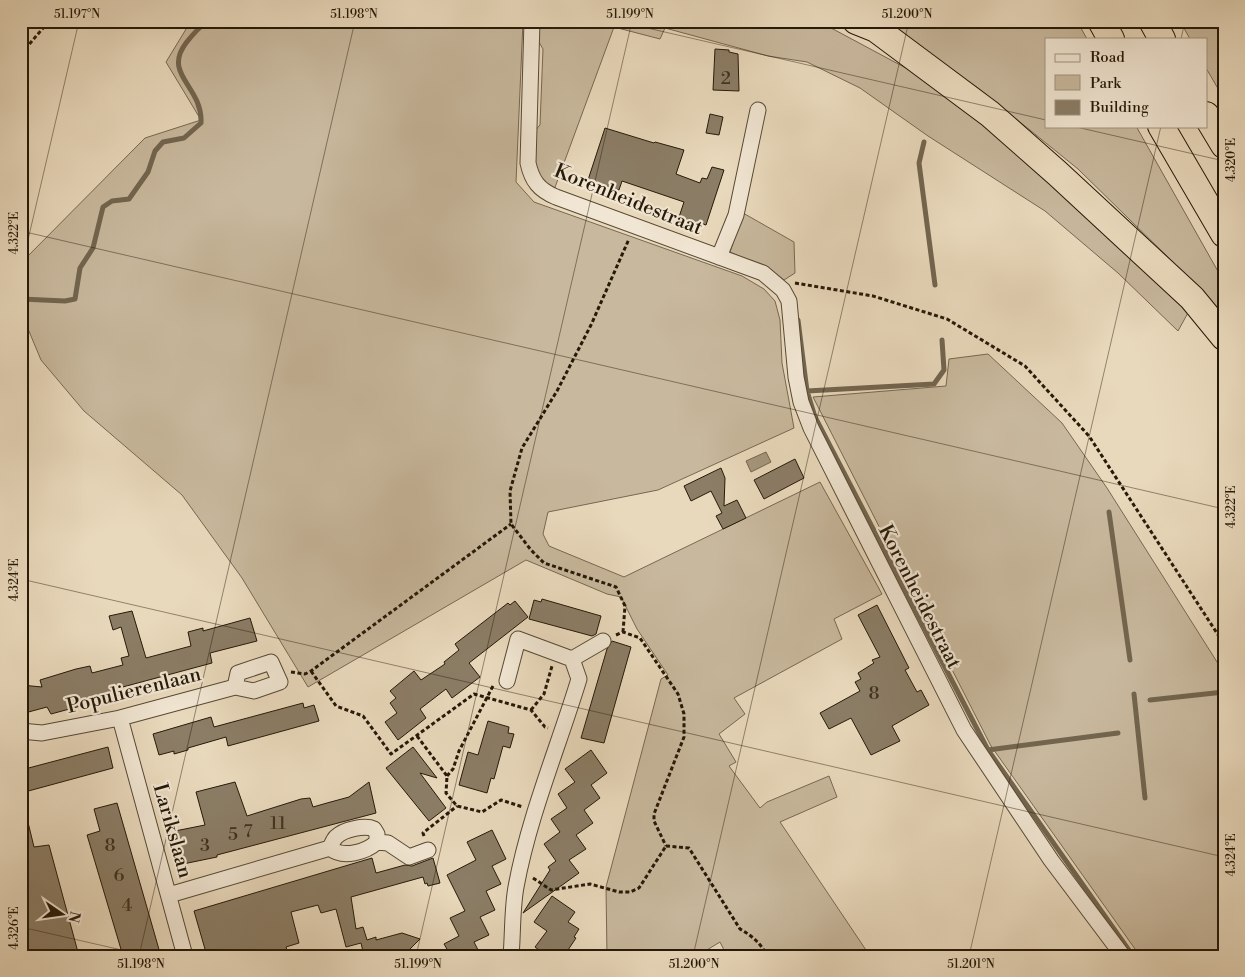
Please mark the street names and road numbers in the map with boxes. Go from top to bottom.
street label: Korenheidestraat [550,159,706,241]
street label: Korenheidestraat [872,521,966,673]
street label: Populierenlaan [64,662,204,720]
street label: Larikslaan [147,781,197,881]

